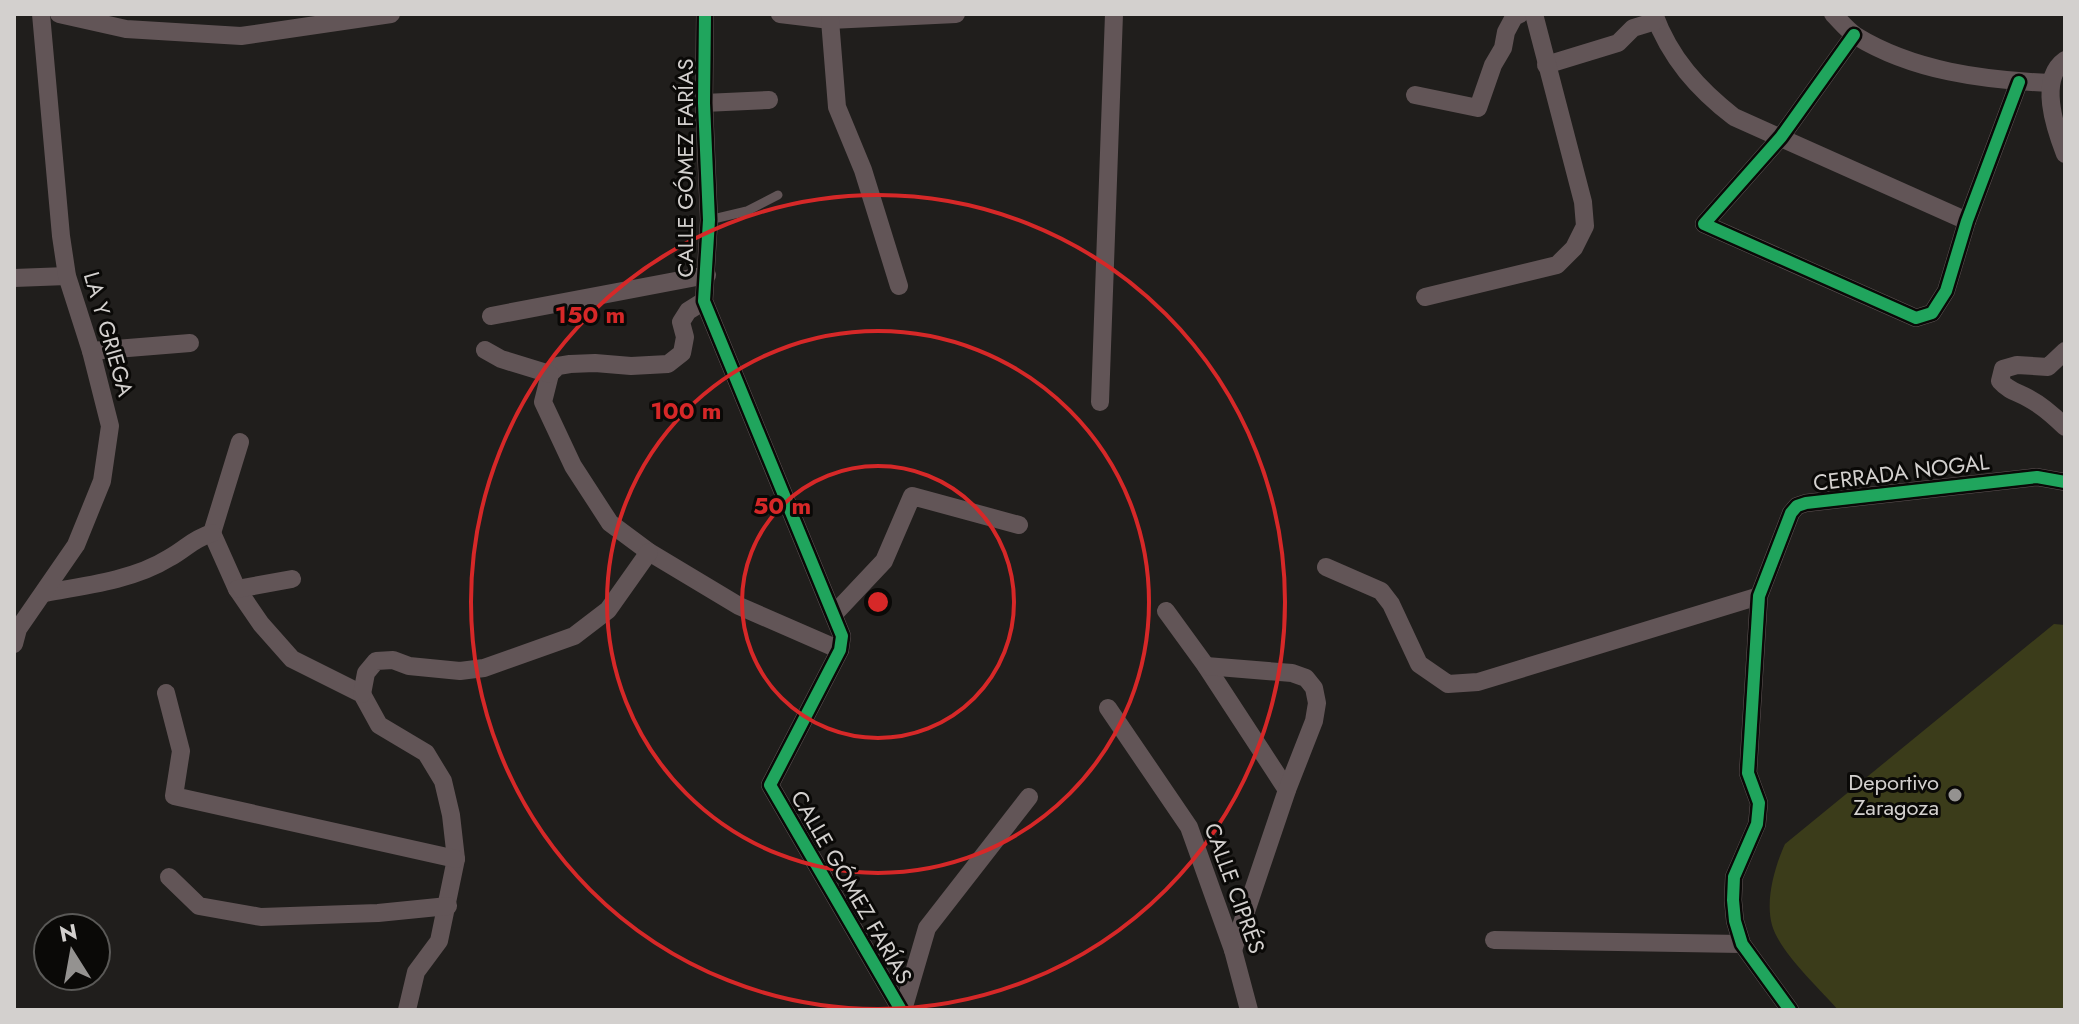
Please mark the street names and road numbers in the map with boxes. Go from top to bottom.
street label: CALLE GÓMEZ FARÍAS [669,59,701,277]
street label: LA Y GRIEGA [76,268,142,401]
street label: CERRADA NOGAL [1811,445,1991,499]
street label: CALLE GÓMEZ FARÍAS [783,784,921,990]
street label: CALLE CIPRÉS [1197,818,1273,958]

